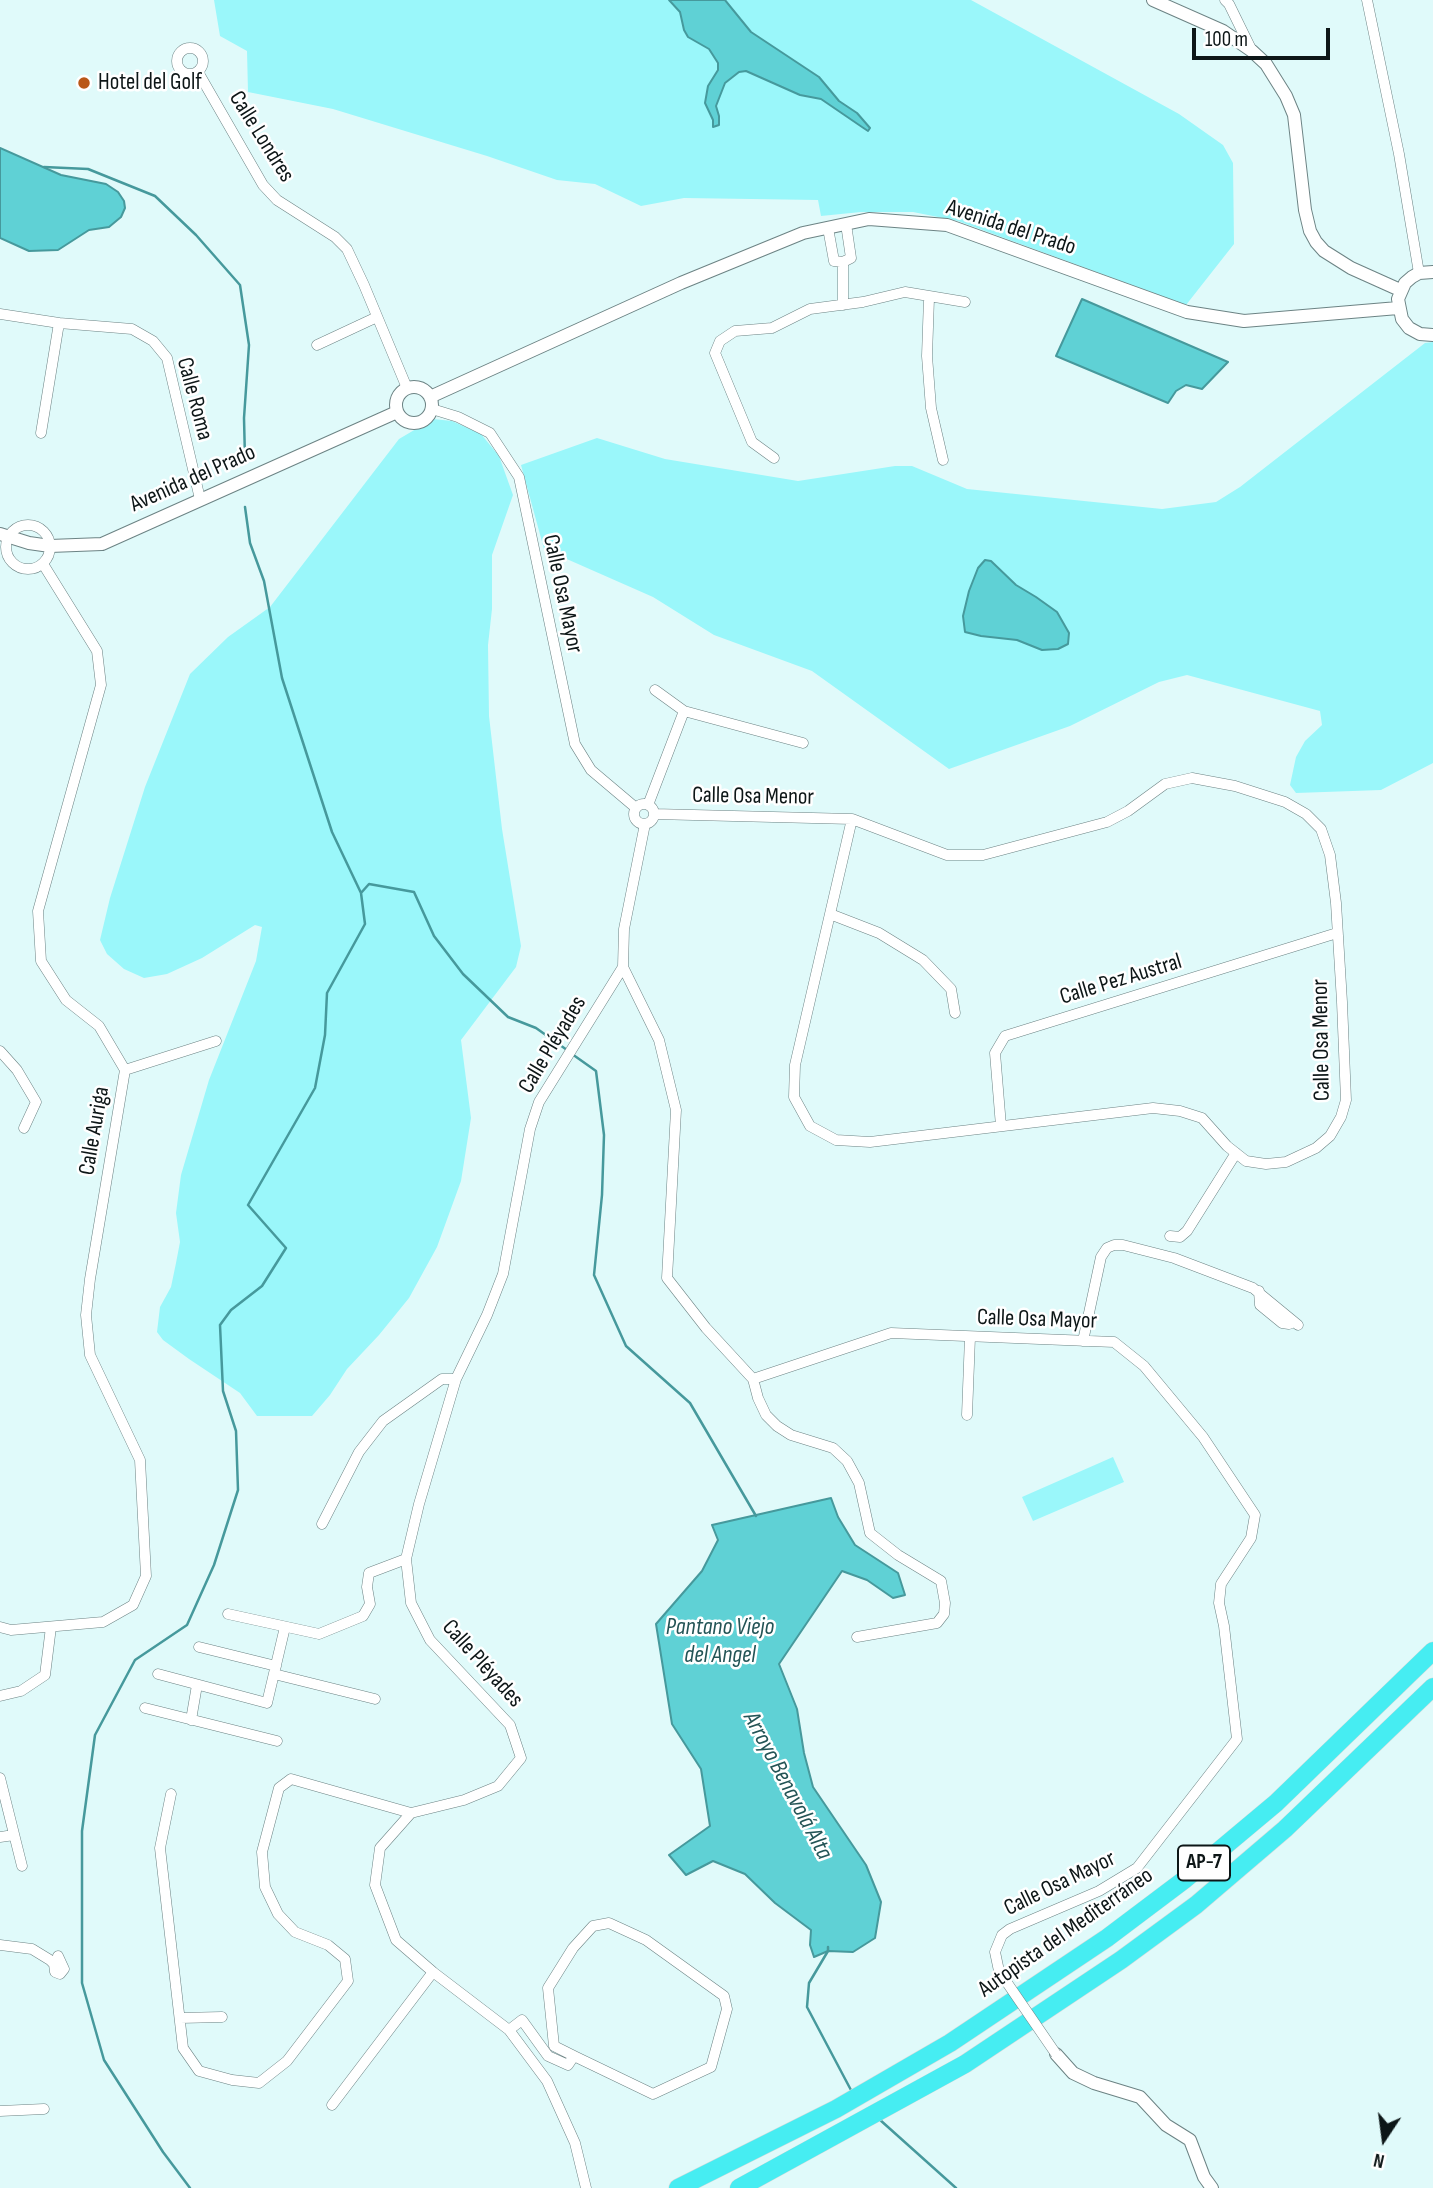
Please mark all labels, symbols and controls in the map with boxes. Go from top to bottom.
scale bar [1195,14,1333,58]
text: 100 m [1205,27,1248,52]
place label: Hotel del Golf [98,69,202,97]
marker: Hotel del Golf [76,75,92,91]
street label: Calle Londres [222,86,300,188]
street label: Avenida del Prado [943,194,1079,262]
street label: Calle Roma [170,355,218,443]
street label: Avenida del Prado [126,439,260,519]
street label: Calle Osa Mayor [536,532,588,656]
street label: Calle Osa Menor [692,782,814,812]
street label: Calle Pez Austral [1057,948,1185,1012]
street label: Calle Osa Menor [1307,979,1337,1101]
street label: Calle Pléyades [513,991,593,1099]
street label: Calle Auriga [74,1085,116,1177]
street label: Calle Osa Mayor [976,1304,1098,1336]
street label: Calle Pléyades [435,1614,529,1714]
water label: Pantano Viejo del Angel [666,1614,774,1670]
water label: Arroyo Benavolá Alta [736,1707,838,1865]
street label: Calle Osa Mayor [1000,1845,1120,1923]
road number: AP-7 [1178,1846,1230,1881]
street label: Autopista del Mediterráneo [973,1862,1159,2004]
north arrow [1349,2104,1419,2174]
text: N [1372,2148,1387,2172]

